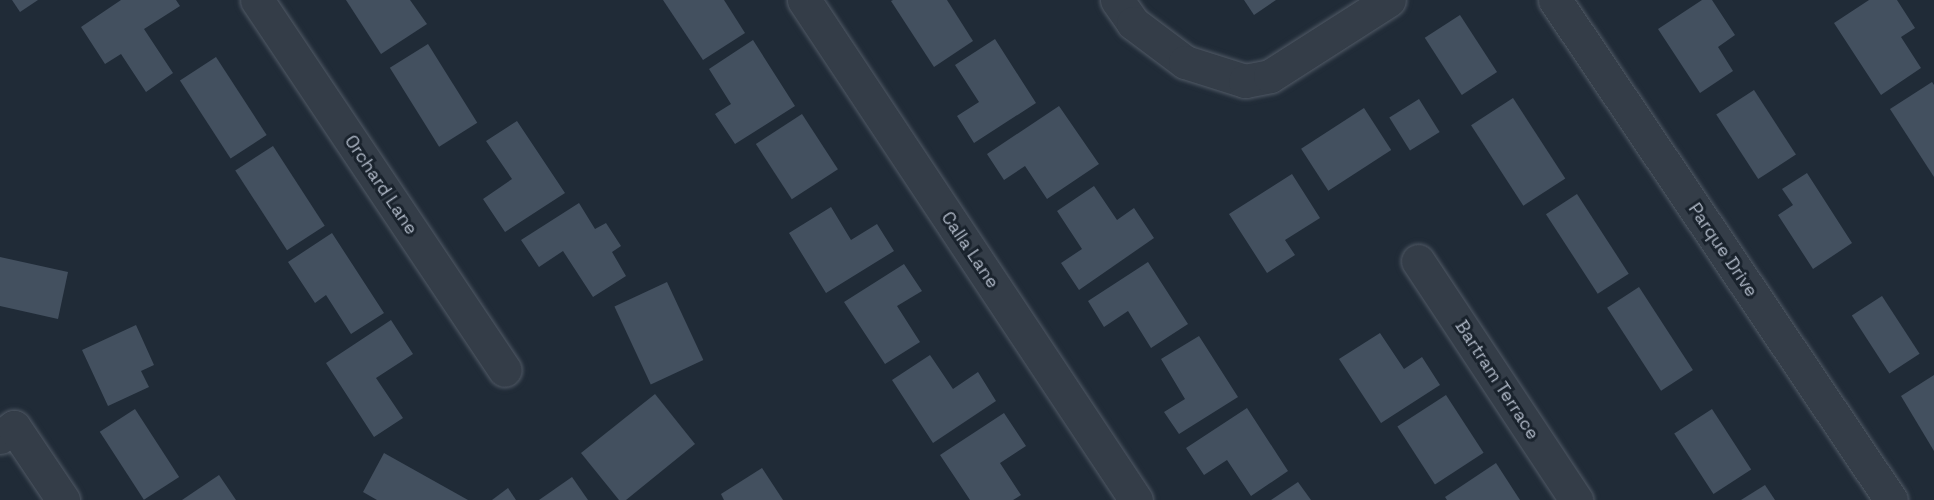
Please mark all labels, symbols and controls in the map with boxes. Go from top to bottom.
street label: Orchard Lane [340,131,422,239]
street label: Parque Drive [1684,199,1762,301]
street label: Calla Lane [937,208,1003,292]
street label: Bartram Terrace [1450,316,1544,444]

